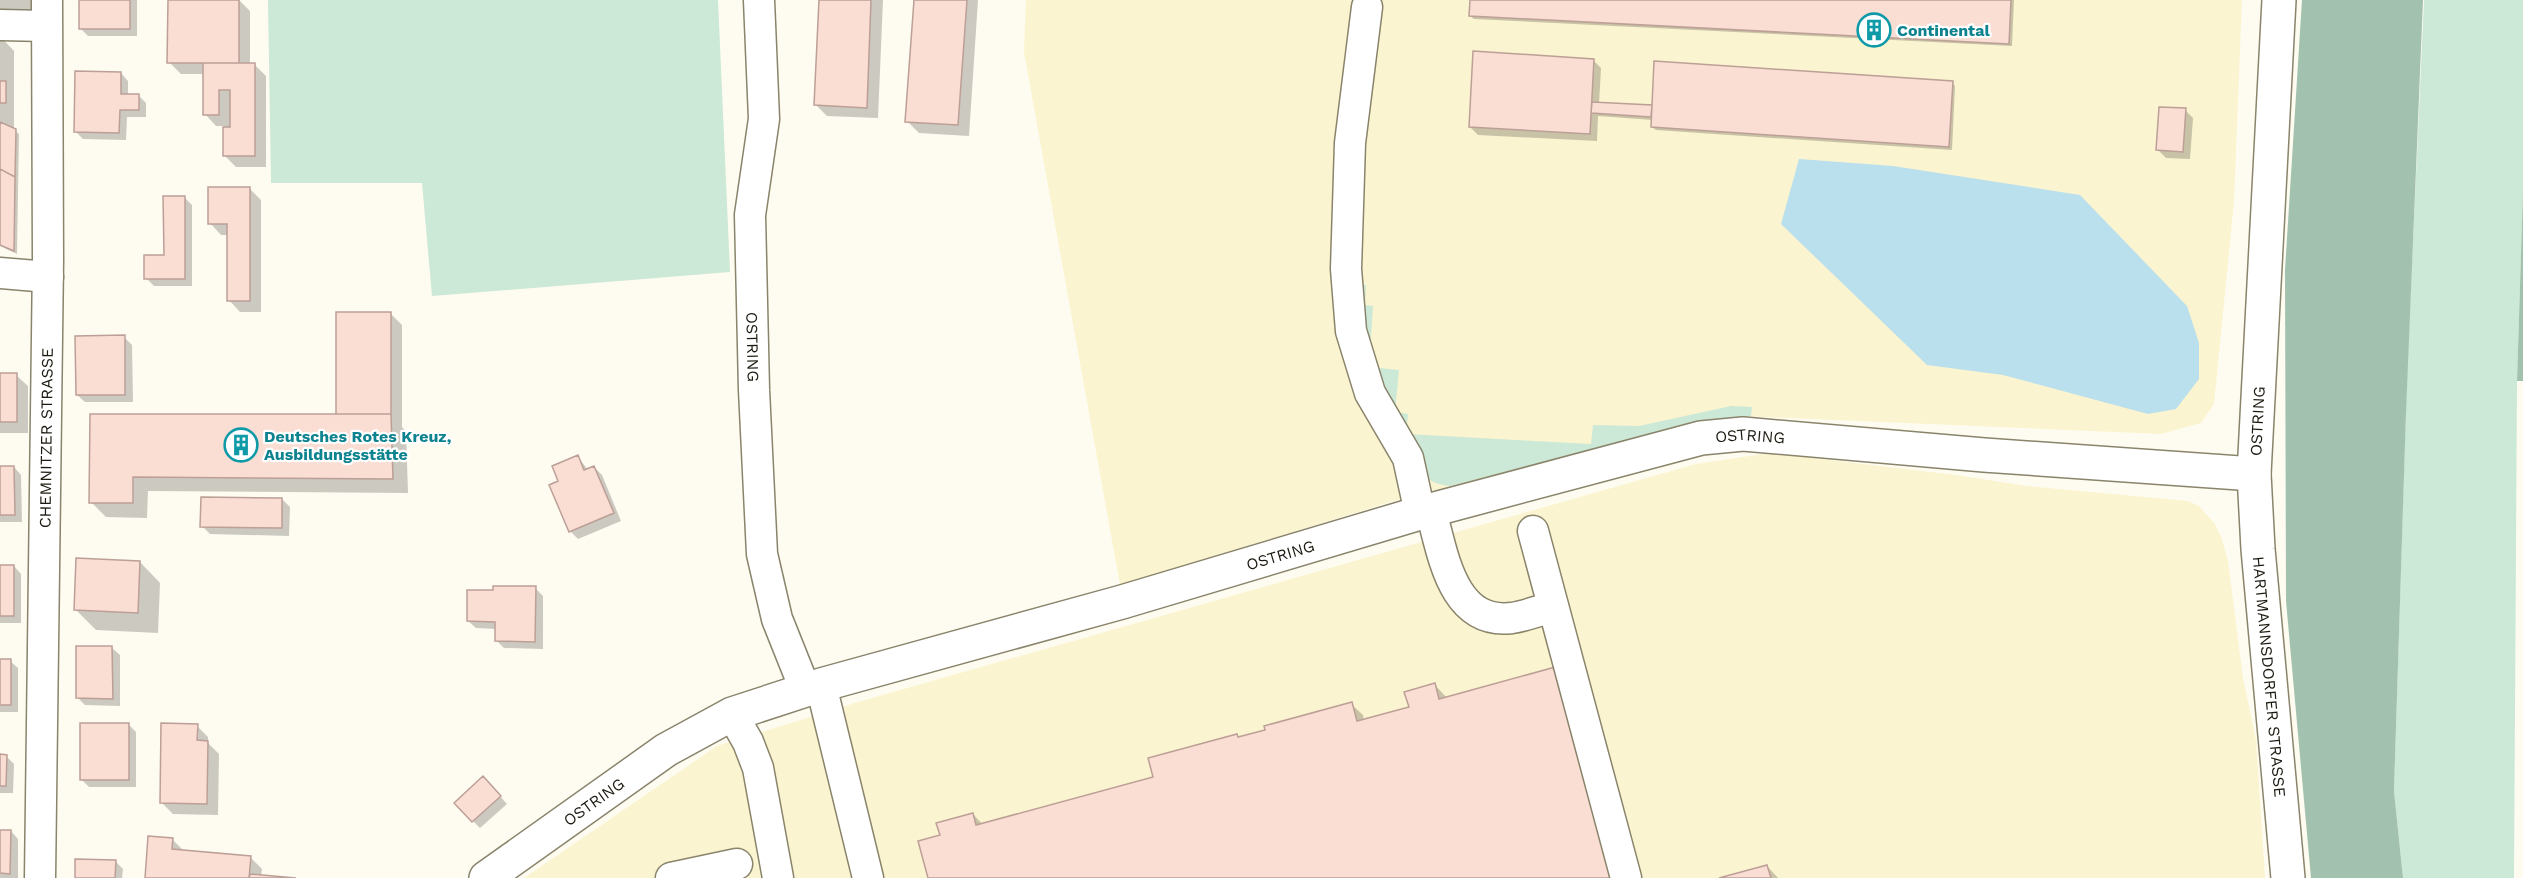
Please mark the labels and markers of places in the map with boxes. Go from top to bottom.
building icon: Continental [1856,12,1892,48]
place label: Continental [1897,21,1990,40]
building icon: Deutsches Rotes Kreuz, Ausbildungsstätte [223,427,259,463]
place label: Deutsches Rotes Kreuz, Ausbildungsstätte [264,427,451,464]

